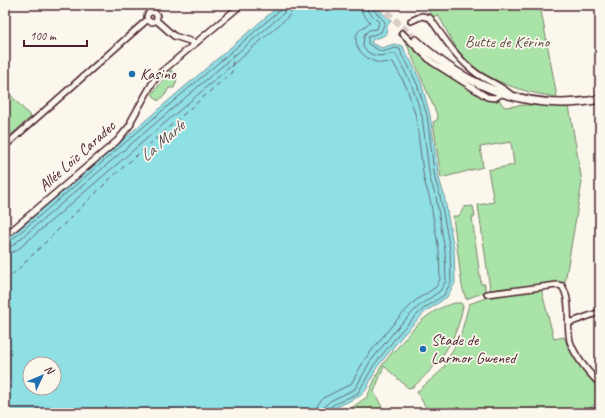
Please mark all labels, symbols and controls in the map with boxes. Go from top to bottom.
scale bar [24,22,87,48]
text: 100 m [30,28,57,44]
park label: Butte de Kérino [465,32,551,52]
place label: Kasino [140,64,177,84]
marker: Kasino [127,69,137,79]
water label: La Marle [135,114,191,166]
street label: Allée Loïc Caradec [34,115,121,196]
place label: Stade de Larmor Gwened [431,330,518,368]
marker: Stade de Larmor Gwened [418,344,428,354]
north arrow [22,356,62,396]
text: N [42,362,58,378]

